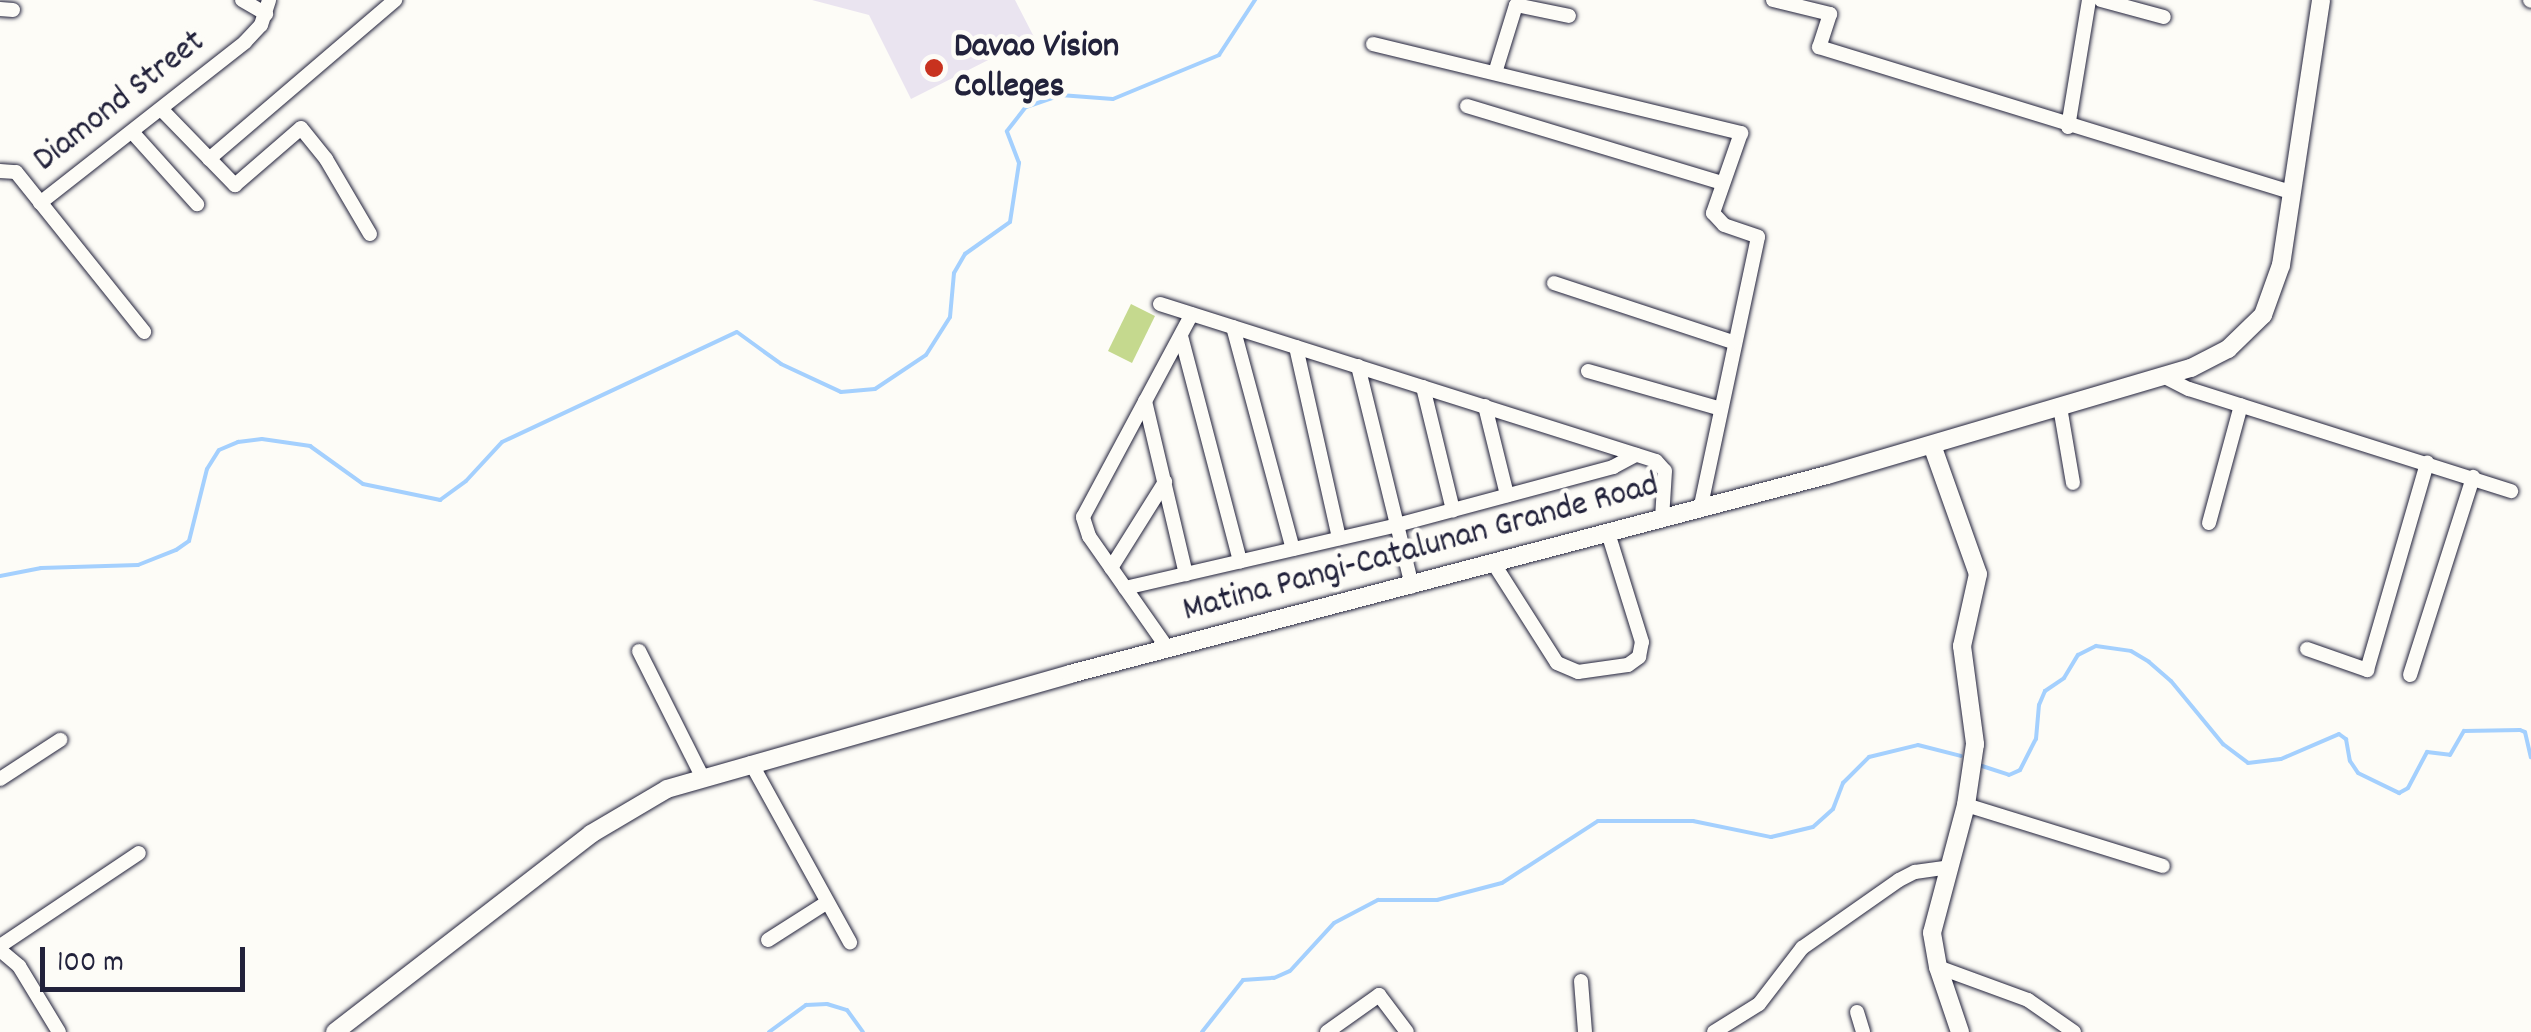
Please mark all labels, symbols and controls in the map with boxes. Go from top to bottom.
street label: Diamond Street [26,22,214,182]
place label: Davao Vision Colleges [954,27,1119,109]
marker: Davao Vision Colleges [923,57,945,79]
street label: Matina Pangi-Catalunan Grande Road [1179,465,1663,633]
scale bar [45,927,250,989]
text: 100 m [57,943,124,986]

